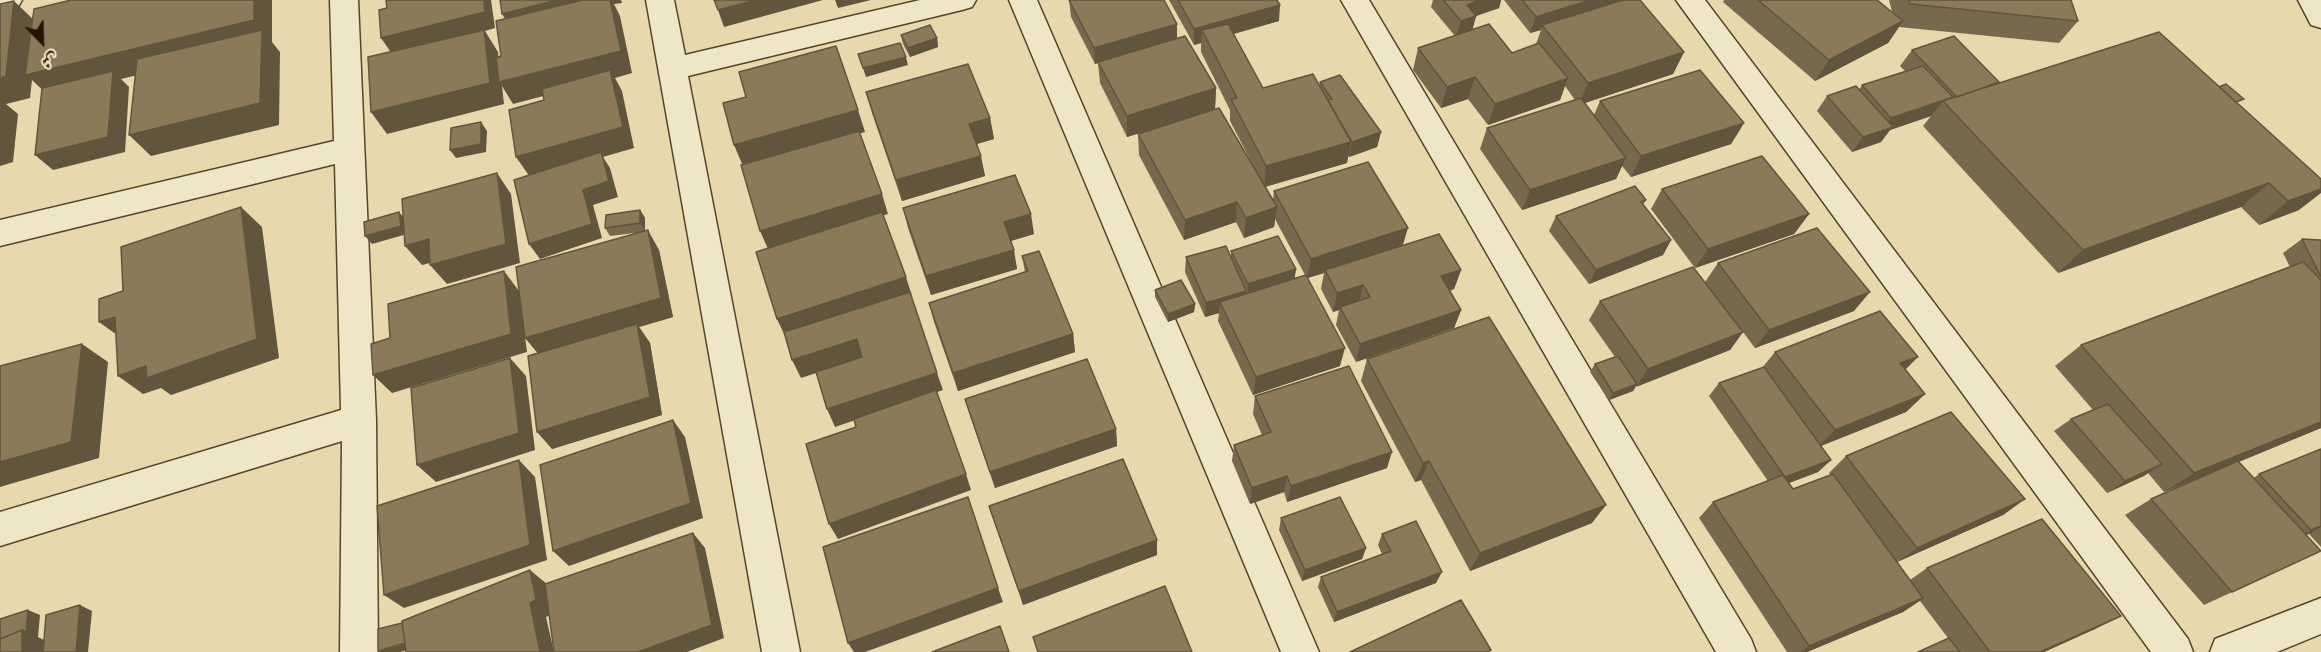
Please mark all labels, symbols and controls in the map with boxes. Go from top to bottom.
north arrow [12,12,72,72]
text: ش [37,45,61,73]

